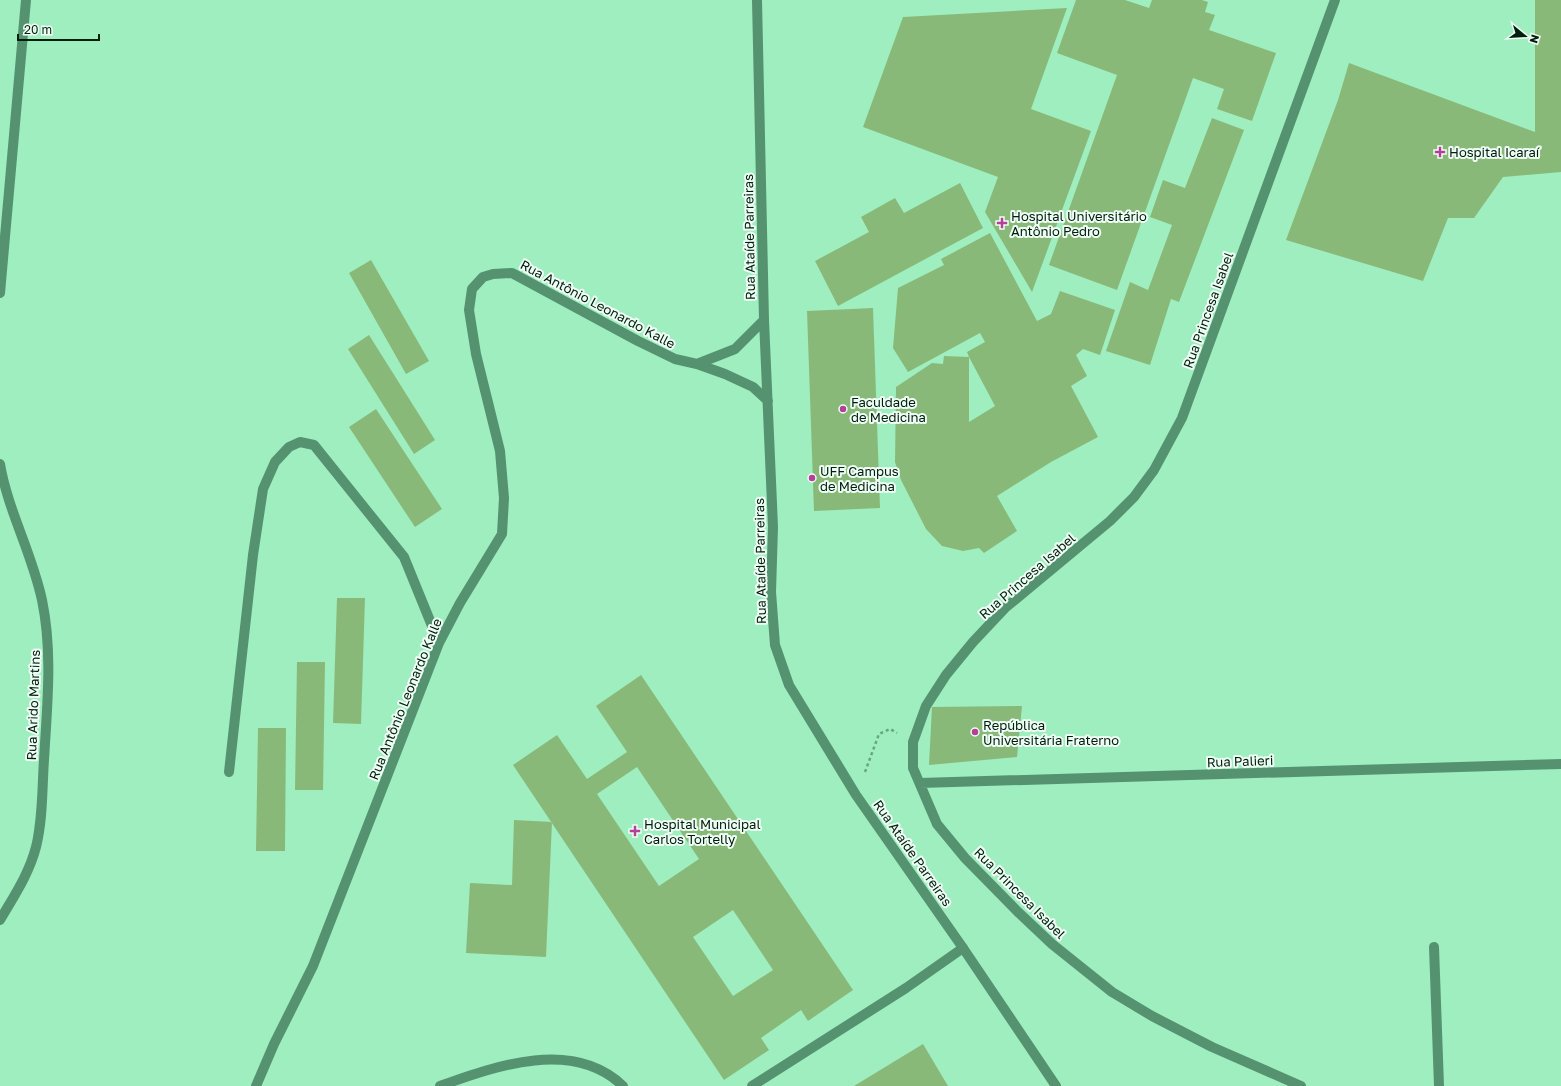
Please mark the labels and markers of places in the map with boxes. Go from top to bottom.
place label: Hospital Icaraí [1449,144,1541,160]
marker: Hospital Icaraí [1434,146,1446,158]
place label: Hospital Universitário Antônio Pedro [1011,208,1147,239]
marker: Hospital Universitário Antônio Pedro [996,217,1008,229]
place label: Faculdade de Medicina [851,394,926,425]
marker: Faculdade de Medicina [838,404,848,414]
place label: UFF Campus de Medicina [820,463,899,494]
marker: UFF Campus de Medicina [807,473,817,483]
place label: República Universitária Fraterno [983,717,1119,748]
marker: República Universitária Fraterno [970,727,980,737]
place label: Hospital Municipal Carlos Tortelly [644,816,761,847]
marker: Hospital Municipal Carlos Tortelly [629,825,641,837]

